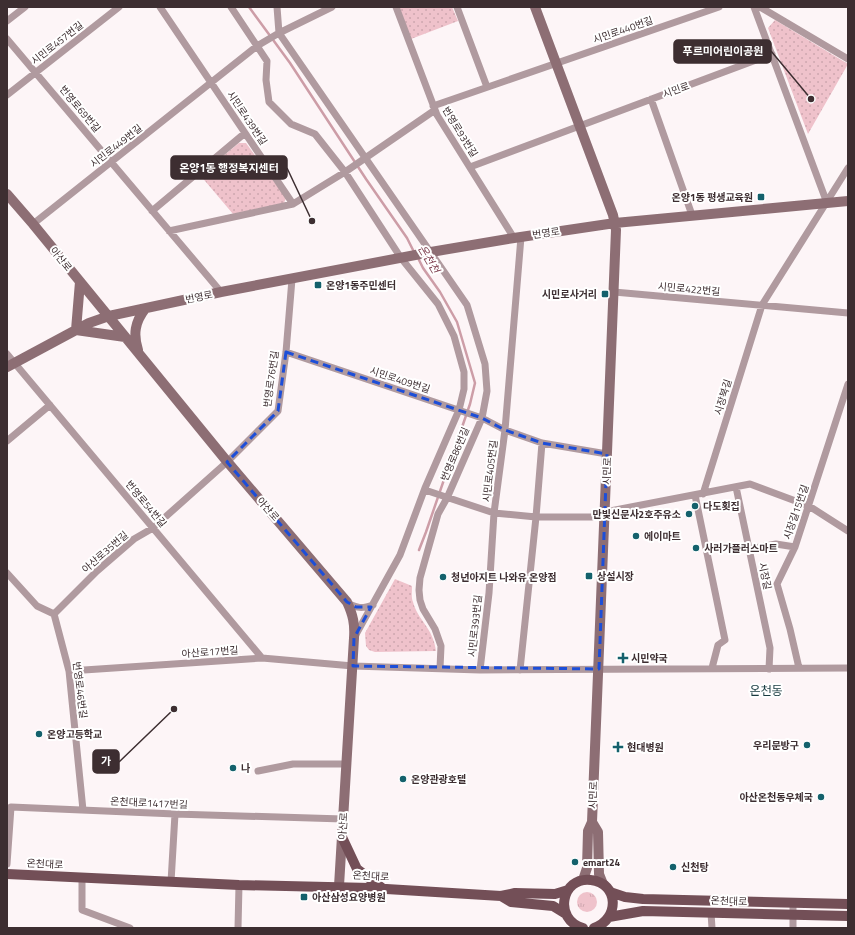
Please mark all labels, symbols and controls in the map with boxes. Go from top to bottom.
street label: 시민로440번길 [591,13,655,47]
street label: 시민로457번길 [28,18,86,68]
callout: 푸르미어린이공원 [674,40,771,63]
text: 푸르미어린이공원 [683,43,763,59]
street label: 시민로 [660,78,692,102]
street label: 번영로69번길 [56,82,104,136]
street label: 시민로439번길 [223,88,271,148]
street label: 번영로93번길 [438,104,482,160]
street label: 시민로449번길 [87,121,145,171]
callout: 온양1동 행정복지센터 [171,156,287,179]
text: 온양1동 행정복지센터 [179,160,279,176]
place label: 온양1동 평생교육원 [672,190,753,205]
marker: 온양1동 평생교육원 [756,192,766,202]
street label: 번영로 [531,224,561,242]
water label: 온천천 [414,242,445,278]
street label: 아산로 [46,244,76,274]
place label: 온양1동주민센터 [326,278,396,293]
street label: 시민로422번길 [657,279,721,299]
marker: 온양1동주민센터 [313,280,323,290]
street label: 번영로 [184,287,214,307]
place label: 시민로사거리 [542,287,597,302]
marker: 시민로사거리 [600,289,610,299]
street label: 번영로76번길 [260,350,282,408]
street label: 시민로409번길 [368,363,432,397]
street label: 시장북길 [710,377,736,417]
street label: 번영로86번길 [437,425,473,483]
street label: 시민로405번길 [479,439,501,503]
street label: 시민로 [599,457,615,485]
street label: 번영로54번길 [122,477,170,531]
street label: 시장길15번길 [780,483,812,541]
street label: 아산로 [253,494,283,524]
place label: 다도횟집 [703,499,740,514]
marker: 다도횟집 [690,501,700,511]
place label: 만빛신문사2호주유소 [593,507,681,522]
marker: 만빛신문사2호주유소 [684,509,694,519]
street label: 아산로35번길 [78,528,132,576]
place label: 에이마트 [644,529,681,544]
marker: 에이마트 [631,531,641,541]
place label: 사러가플러스마트 [704,541,778,556]
marker: 사러가플러스마트 [691,543,701,553]
street label: 시장길 [755,561,775,591]
place label: 상설시장 [597,569,634,584]
place label: 청년아지트 나와유 온양점 [451,570,557,585]
marker: 상설시장 [584,571,594,581]
marker: 청년아지트 나와유 온양점 [438,572,448,582]
street label: 시민로393번길 [464,594,486,658]
street label: 아산로17번길 [181,643,239,661]
place label: 시민약국 [631,651,668,666]
marker: 시민약국 [618,653,628,663]
street label: 번영로46번길 [69,661,91,719]
district label: 온천동 [749,681,783,700]
place label: 온양고등학교 [47,727,102,742]
marker: 온양고등학교 [34,729,44,739]
place label: 우리문방구 [753,738,799,753]
place label: 현대병원 [627,740,664,755]
marker: 우리문방구 [802,740,812,750]
marker: 현대병원 [612,741,624,753]
callout: 가 [93,750,119,773]
text: 가 [101,753,111,769]
place label: 나 [241,761,250,776]
marker: 나 [228,763,238,773]
place label: 온양관광호텔 [411,772,466,787]
marker: 온양관광호텔 [398,774,408,784]
street label: 시민로 [585,781,601,809]
place label: 아산온천동우체국 [739,790,813,805]
marker: 아산온천동우체국 [816,792,826,802]
street label: 온천대로1417번길 [110,793,188,813]
street label: 아산로 [335,812,351,840]
place label: emart24 [583,855,621,870]
street label: 온천대로 [26,856,64,872]
marker: emart24 [570,857,580,867]
place label: 신천탕 [681,860,709,875]
marker: 신천탕 [668,862,678,872]
street label: 온천대로 [352,868,390,884]
place label: 아산삼성요양병원 [312,890,386,905]
marker: 아산삼성요양병원 [299,892,309,902]
street label: 온천대로 [710,893,748,909]

